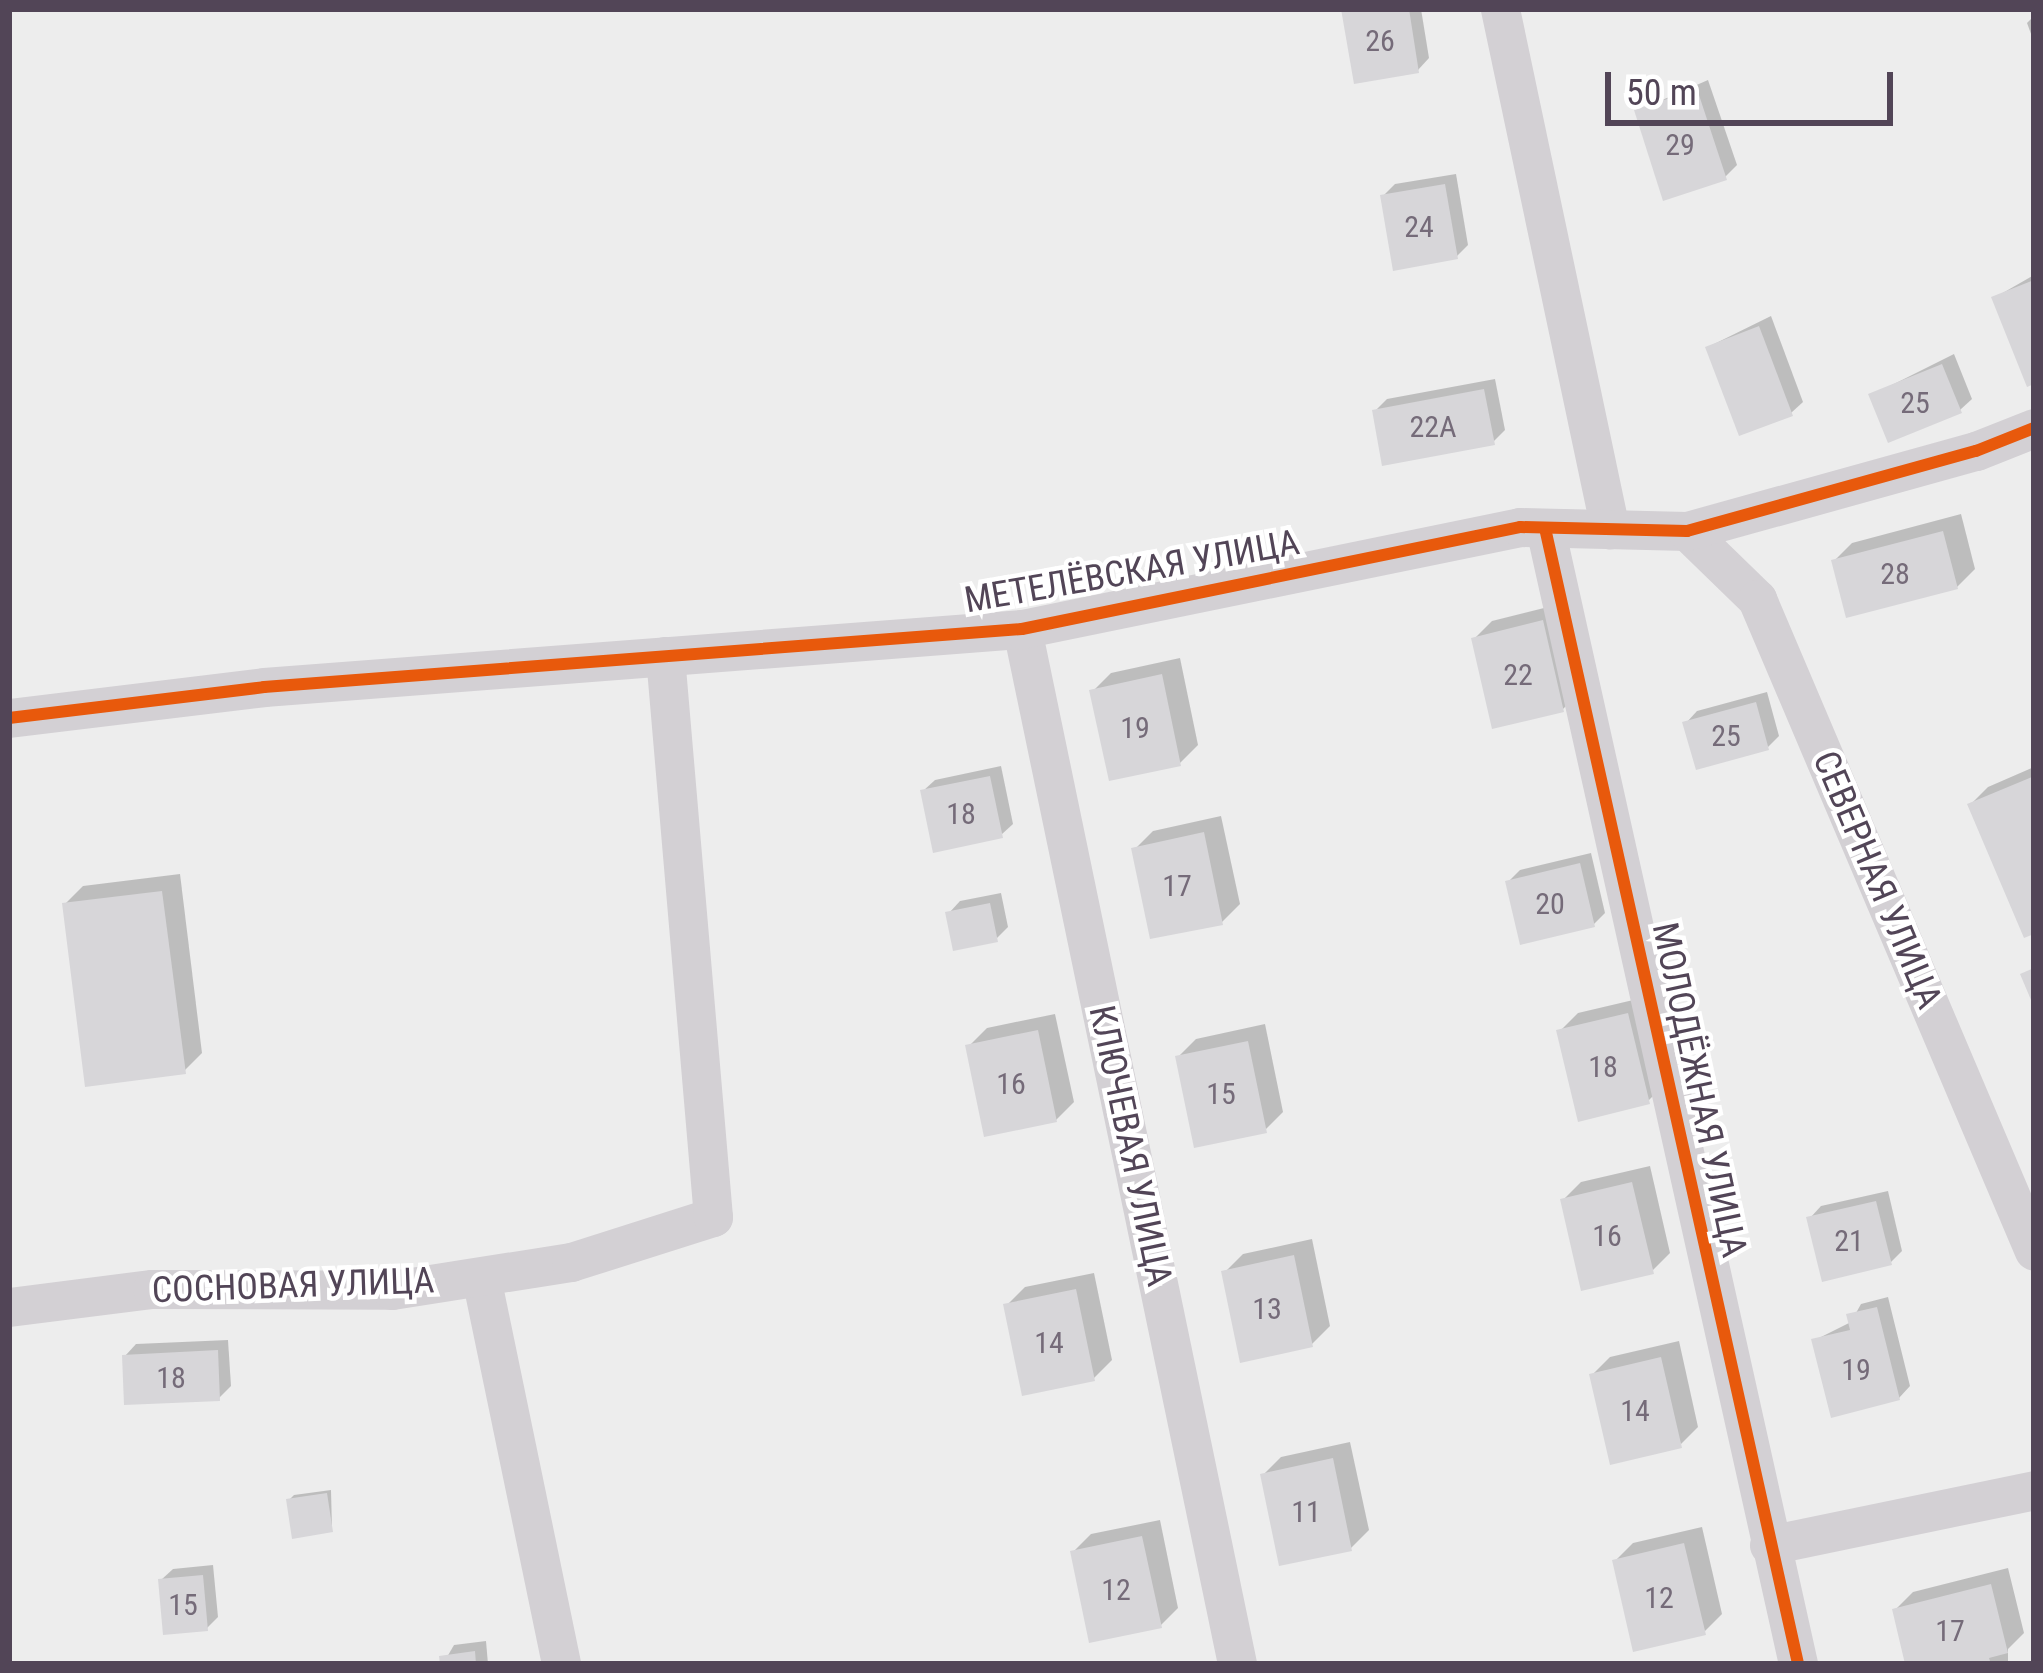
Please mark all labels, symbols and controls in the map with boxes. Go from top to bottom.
house number: 26 [1365,23,1395,59]
scale bar [1611,48,1899,122]
text: 50 m [1626,72,1697,114]
house number: 29 [1665,127,1695,163]
house number: 24 [1404,209,1434,245]
house number: 25 [1900,385,1930,421]
house number: 22А [1410,409,1456,445]
street label: МЕТЕЛЁВСКАЯ УЛИЦА [961,521,1303,623]
house number: 28 [1880,556,1910,592]
house number: 22 [1503,657,1533,693]
house number: 19 [1120,710,1150,746]
house number: 25 [1711,718,1741,754]
street label: СЕВЕРНАЯ УЛИЦА [1803,745,1951,1015]
house number: 18 [946,796,976,832]
house number: 17 [1162,868,1192,904]
house number: 20 [1535,886,1565,922]
street label: МОЛОДЁЖНАЯ УЛИЦА [1642,919,1756,1261]
street label: КЛЮЧЕВАЯ УЛИЦА [1079,1002,1181,1290]
house number: 18 [1588,1049,1618,1085]
house number: 16 [996,1066,1026,1102]
house number: 15 [1206,1076,1236,1112]
house number: 16 [1592,1218,1622,1254]
house number: 21 [1834,1223,1864,1259]
street label: СОСНОВАЯ УЛИЦА [151,1259,435,1313]
house number: 13 [1252,1291,1282,1327]
house number: 14 [1034,1325,1064,1361]
house number: 19 [1841,1352,1871,1388]
house number: 18 [156,1360,186,1396]
house number: 14 [1620,1393,1650,1429]
house number: 11 [1291,1494,1321,1530]
house number: 12 [1101,1572,1131,1608]
house number: 12 [1644,1580,1674,1616]
house number: 15 [168,1587,198,1623]
house number: 17 [1935,1613,1965,1649]

